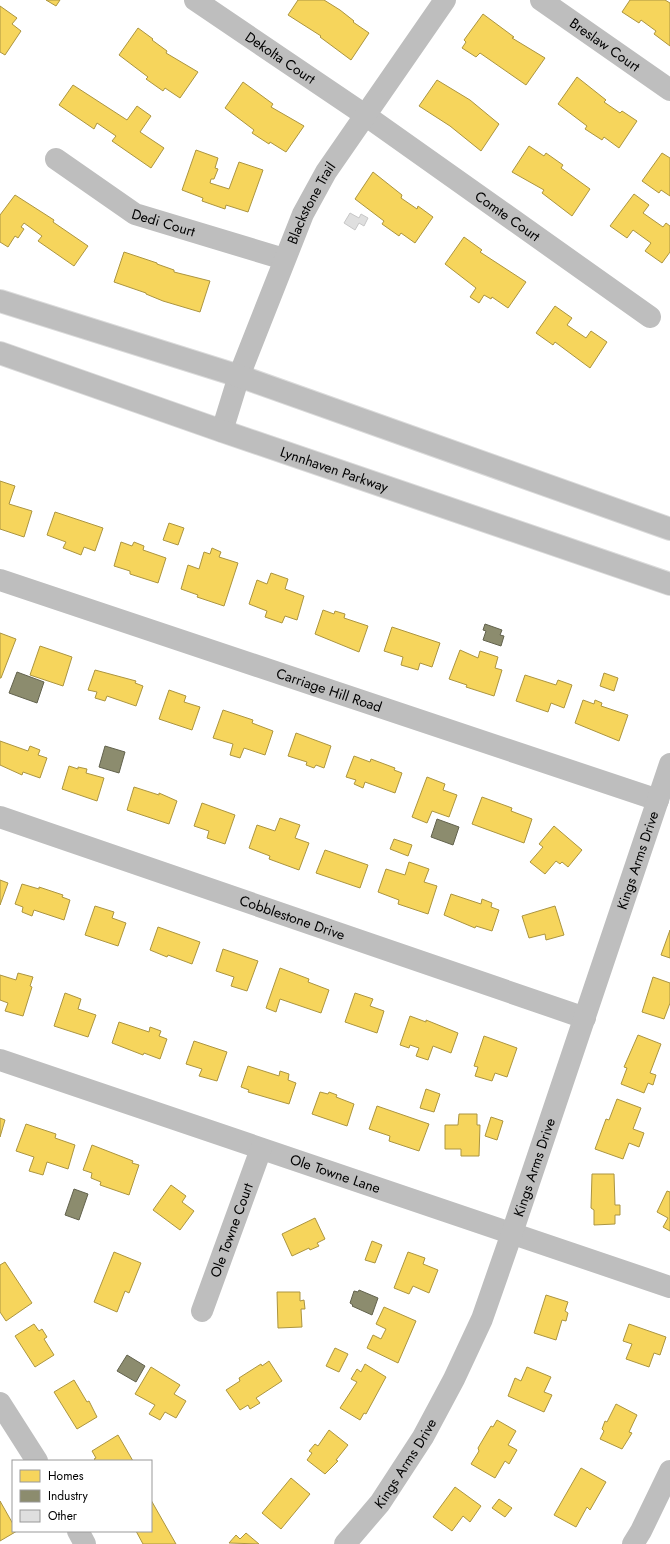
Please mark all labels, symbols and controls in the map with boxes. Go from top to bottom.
street label: Breslaw Court [566,13,645,77]
street label: Dekolta Court [241,27,320,89]
street label: Blackstone Trail [282,158,340,247]
street label: Comte Court [471,186,545,246]
street label: Dedi Court [129,204,198,242]
street label: Lynnhaven Parkway [278,442,392,497]
street label: Carriage Hill Road [274,663,385,717]
street label: Kings Arms Drive [612,808,663,912]
street label: Cobblestone Drive [237,890,348,945]
street label: Kings Arms Drive [508,1115,560,1219]
street label: Ole Towne Lane [287,1149,383,1198]
street label: Ole Towne Court [205,1179,258,1280]
street label: Kings Arms Drive [370,1415,441,1513]
legend [12,1460,152,1532]
text: Homes [48,1467,84,1485]
text: Industry [48,1487,89,1505]
text: Other [48,1507,78,1525]

